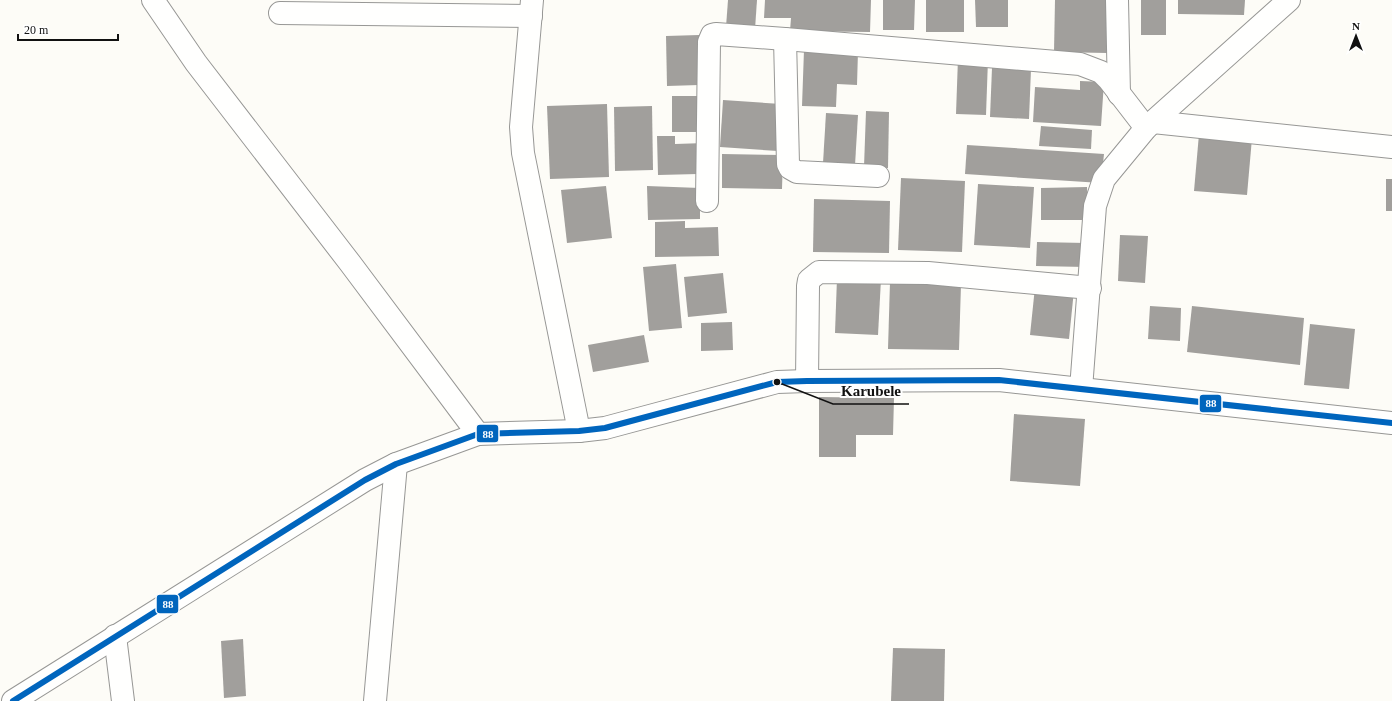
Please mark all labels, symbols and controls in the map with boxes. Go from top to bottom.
scale bar [18,16,118,42]
north arrow [1336,16,1376,56]
text: N [1352,20,1360,32]
text: 20 m [24,23,49,37]
callout: Karubele [833,377,909,404]
text: Karubele [841,383,901,399]
line badge: 88 [1199,394,1222,413]
text: 88 [1206,397,1217,409]
line badge: 88 [476,424,499,443]
text: 88 [483,428,494,440]
line badge: 88 [156,594,179,614]
text: 88 [163,598,174,610]

